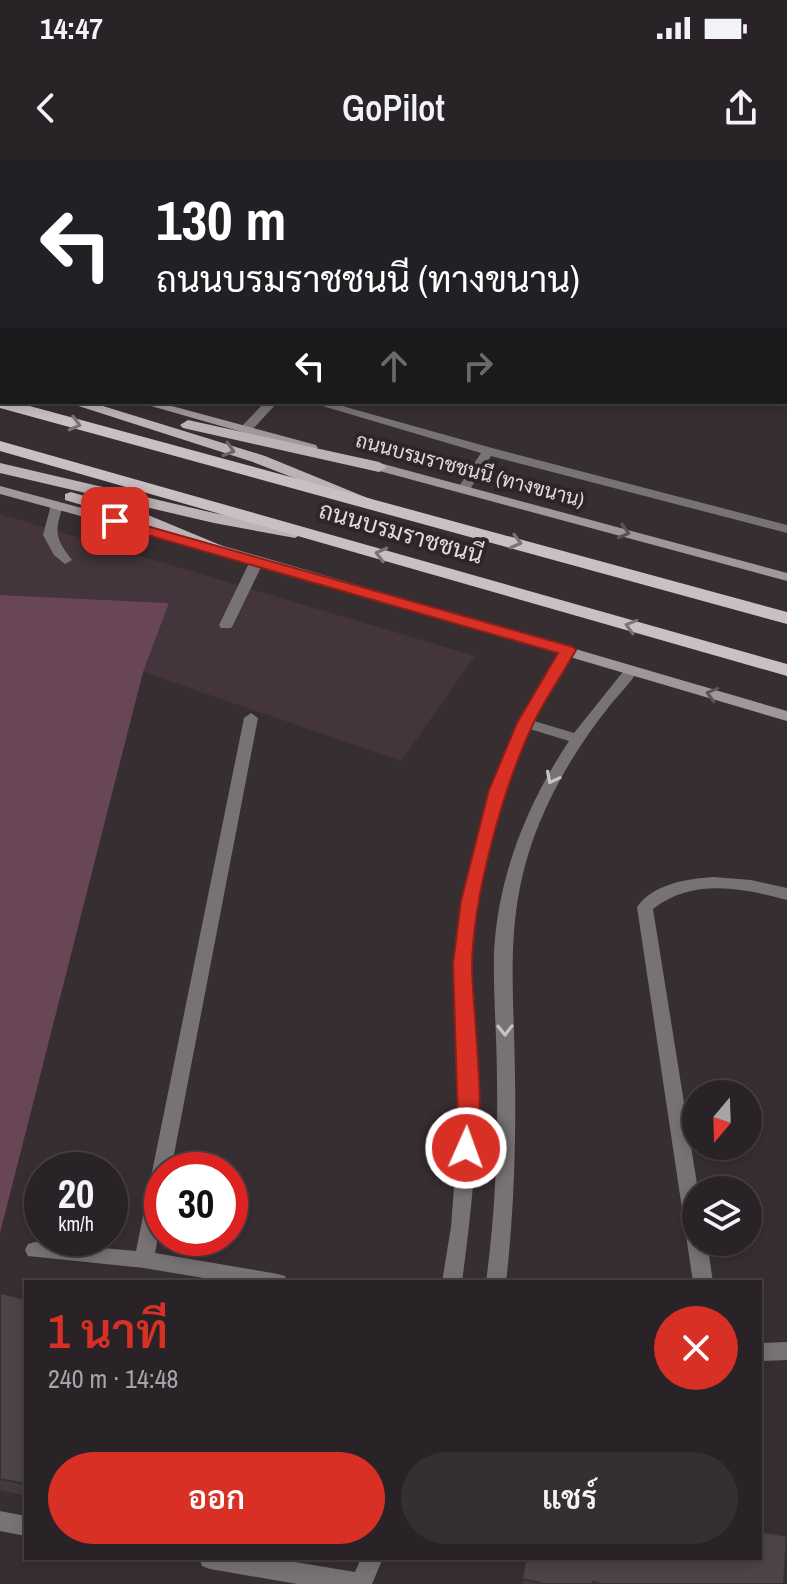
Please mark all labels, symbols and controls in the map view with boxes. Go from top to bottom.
text: 14:47 [40,8,103,48]
text: GoPilot [342,84,445,132]
icon: back [24,86,68,130]
icon: share [719,86,763,130]
text: 130 m [156,182,286,257]
icon: left [24,192,128,296]
text: ถนนบรมราชชนนี (ทางขนาน) [156,255,580,303]
icon: left [288,344,332,388]
icon: ahead [372,344,416,388]
icon: right [456,344,500,388]
one-way arrow [68,414,82,431]
street label: ถนนบรมราชชนนี (ทางขนาน) [353,426,587,513]
one-way arrow [222,441,235,457]
pin [81,487,149,555]
street label: ถนนบรมราชชนนี [316,493,487,571]
icon: arrive [93,499,137,543]
one-way arrow [617,523,631,539]
one-way arrow [508,533,522,550]
one-way arrow [375,547,389,563]
one-way arrow [625,619,639,635]
one-way arrow [706,687,720,703]
one-way arrow [546,769,561,784]
one-way arrow [497,1024,514,1037]
north arrow [682,1080,762,1160]
map controls [682,1080,762,1256]
position arrow [424,1106,508,1190]
speed limit sign: 30 [144,1152,248,1256]
text: 20 [58,1167,94,1220]
button: layers [682,1176,762,1256]
text: km/h [58,1210,94,1237]
text: 1 นาที [48,1298,168,1363]
button: close [654,1306,738,1390]
text: 240 m · 14:48 [48,1361,178,1396]
button: ออก [48,1452,385,1544]
button: แชร์ [401,1452,738,1544]

